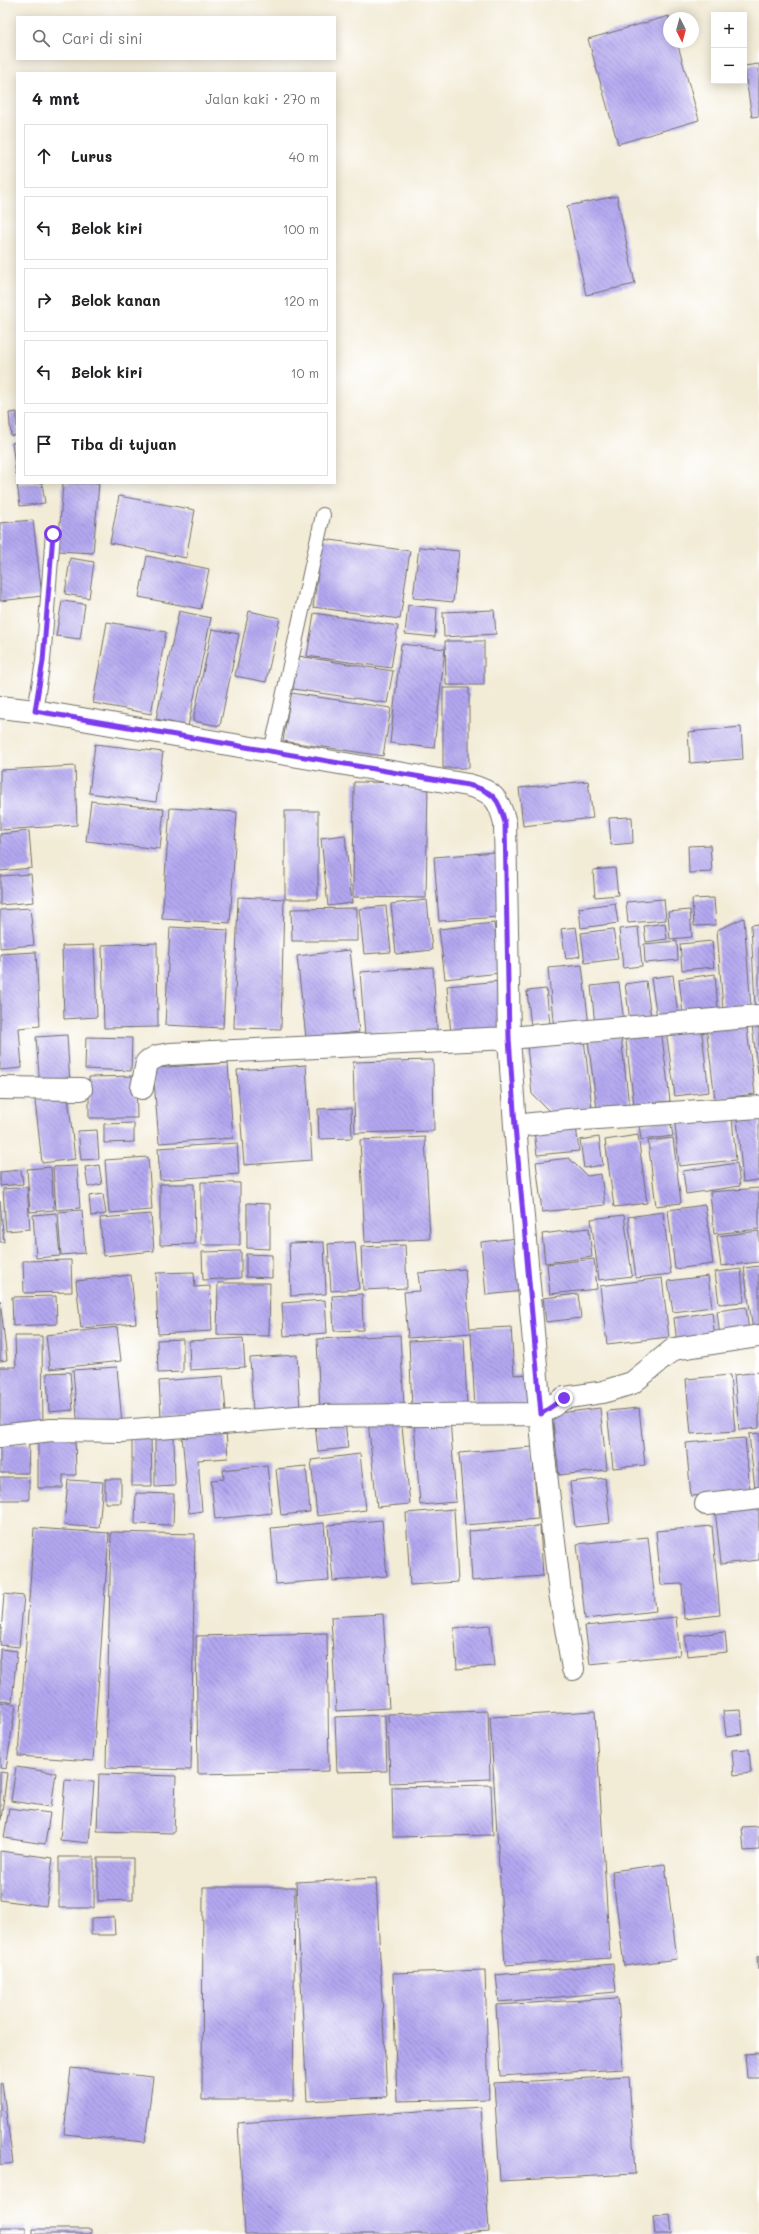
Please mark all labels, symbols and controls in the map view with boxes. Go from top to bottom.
north arrow [663,12,699,48]
map controls [711,12,747,84]
button: + [711,12,747,48]
search box [16,16,336,60]
icon: search [30,27,52,49]
text: Cari di sini [62,28,143,48]
button: − [711,48,747,84]
text: 4 mnt [32,87,80,109]
text: Jalan kaki · 270 m [205,90,320,107]
icon: ahead [33,145,55,167]
text: Lurus [71,146,112,166]
text: 40 m [289,148,319,165]
icon: left [33,217,55,239]
text: Belok kiri [71,218,143,238]
text: 100 m [283,220,319,237]
icon: right [33,289,55,311]
text: Belok kanan [71,290,160,310]
text: 120 m [283,292,319,309]
icon: left [33,361,55,383]
text: Belok kiri [71,362,143,382]
text: 10 m [291,364,319,381]
icon: arrive [33,433,55,455]
text: Tiba di tujuan [71,434,176,454]
route start [44,525,62,543]
route end [555,1389,573,1407]

